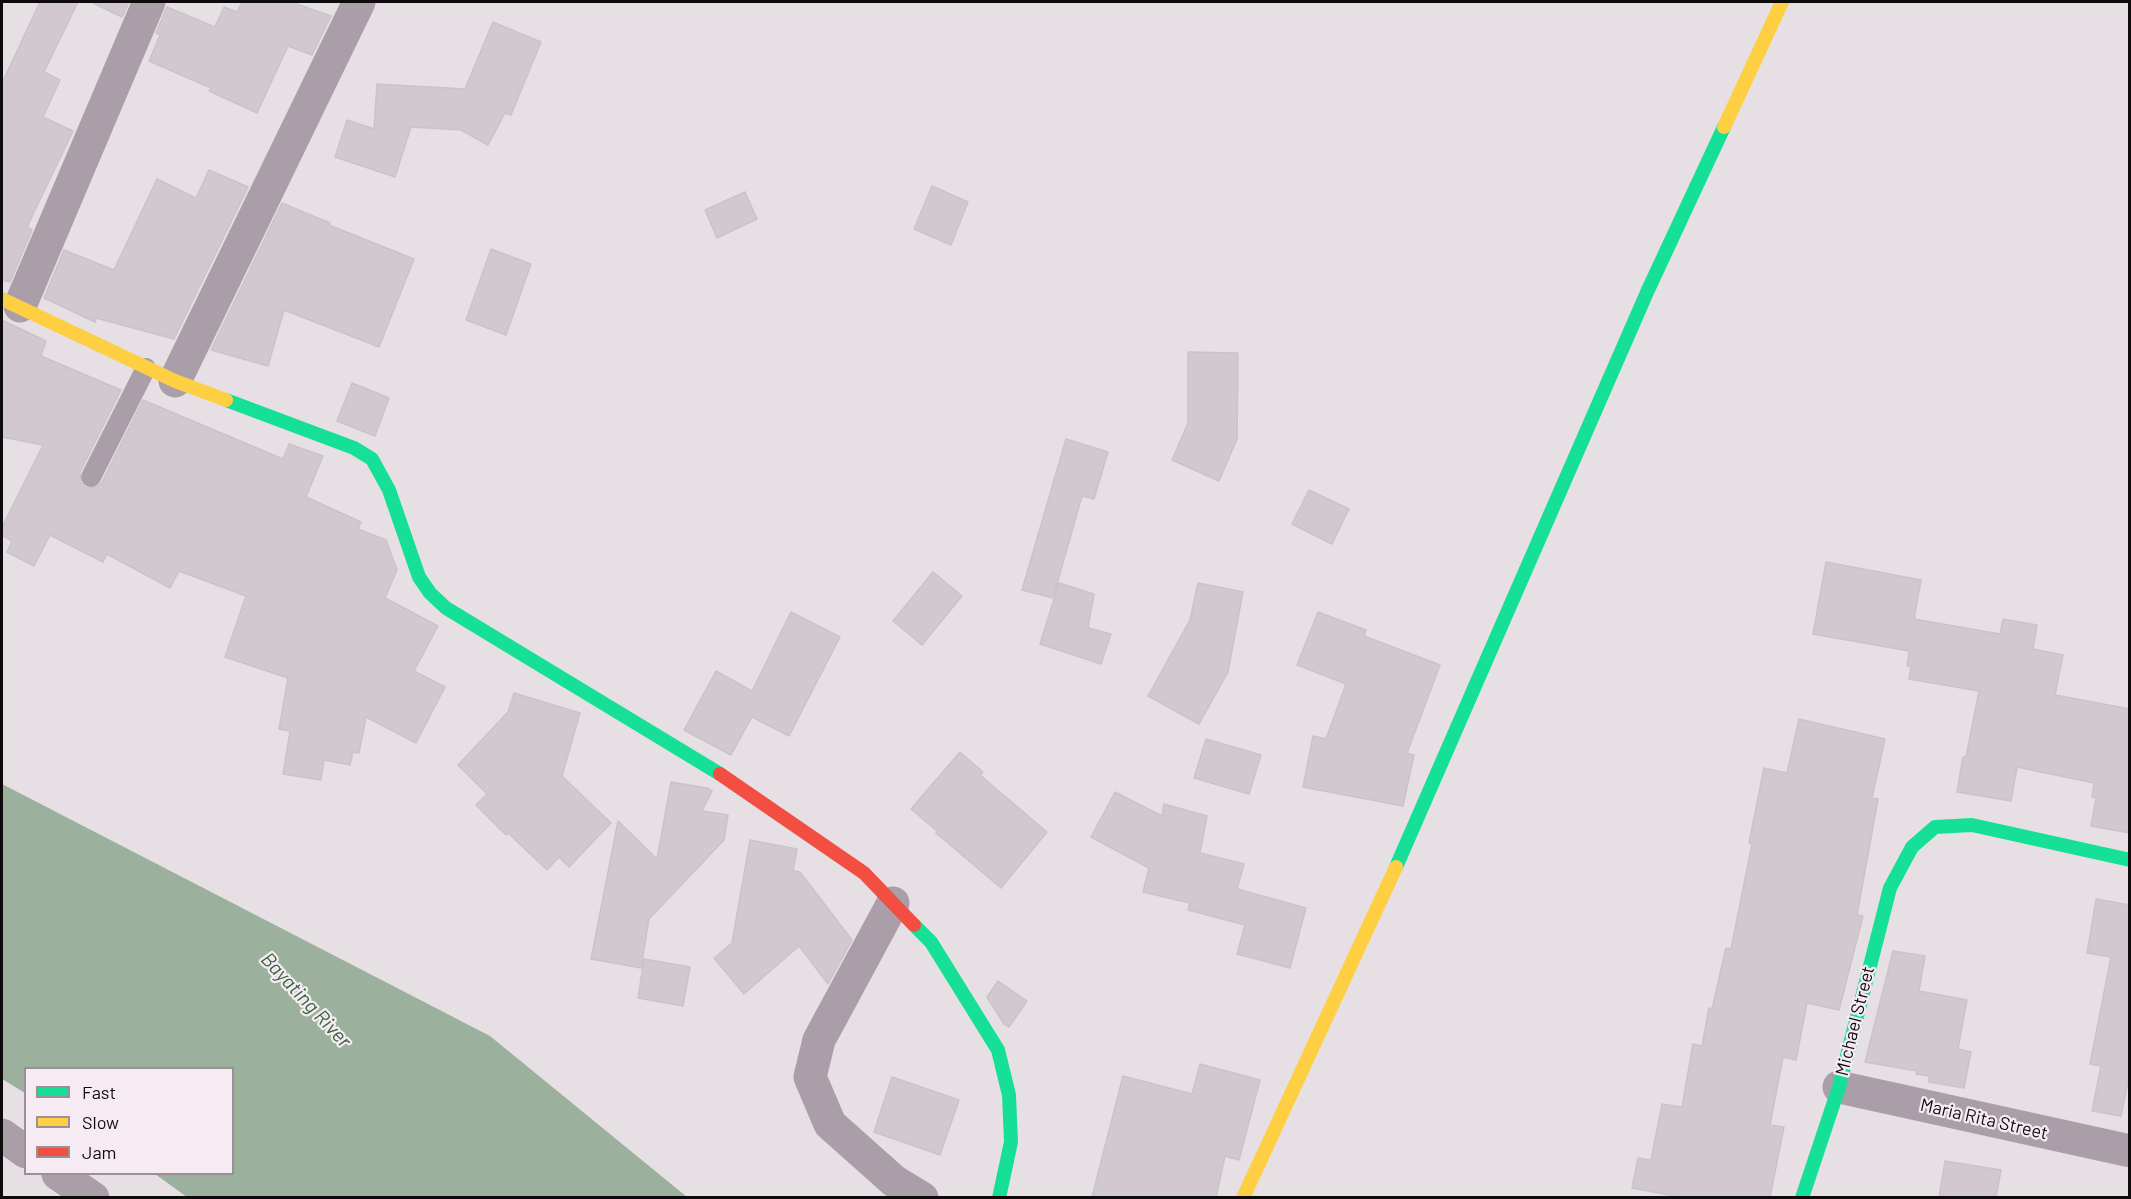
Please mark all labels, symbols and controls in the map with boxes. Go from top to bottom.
water label: Bayating River [256,947,356,1053]
street label: Michael Street [1831,964,1879,1078]
legend [24,1067,234,1175]
text: Fast [82,1081,116,1103]
street label: Maria Rita Street [1918,1094,2050,1144]
text: Slow [82,1111,119,1133]
text: Jam [82,1141,116,1163]

